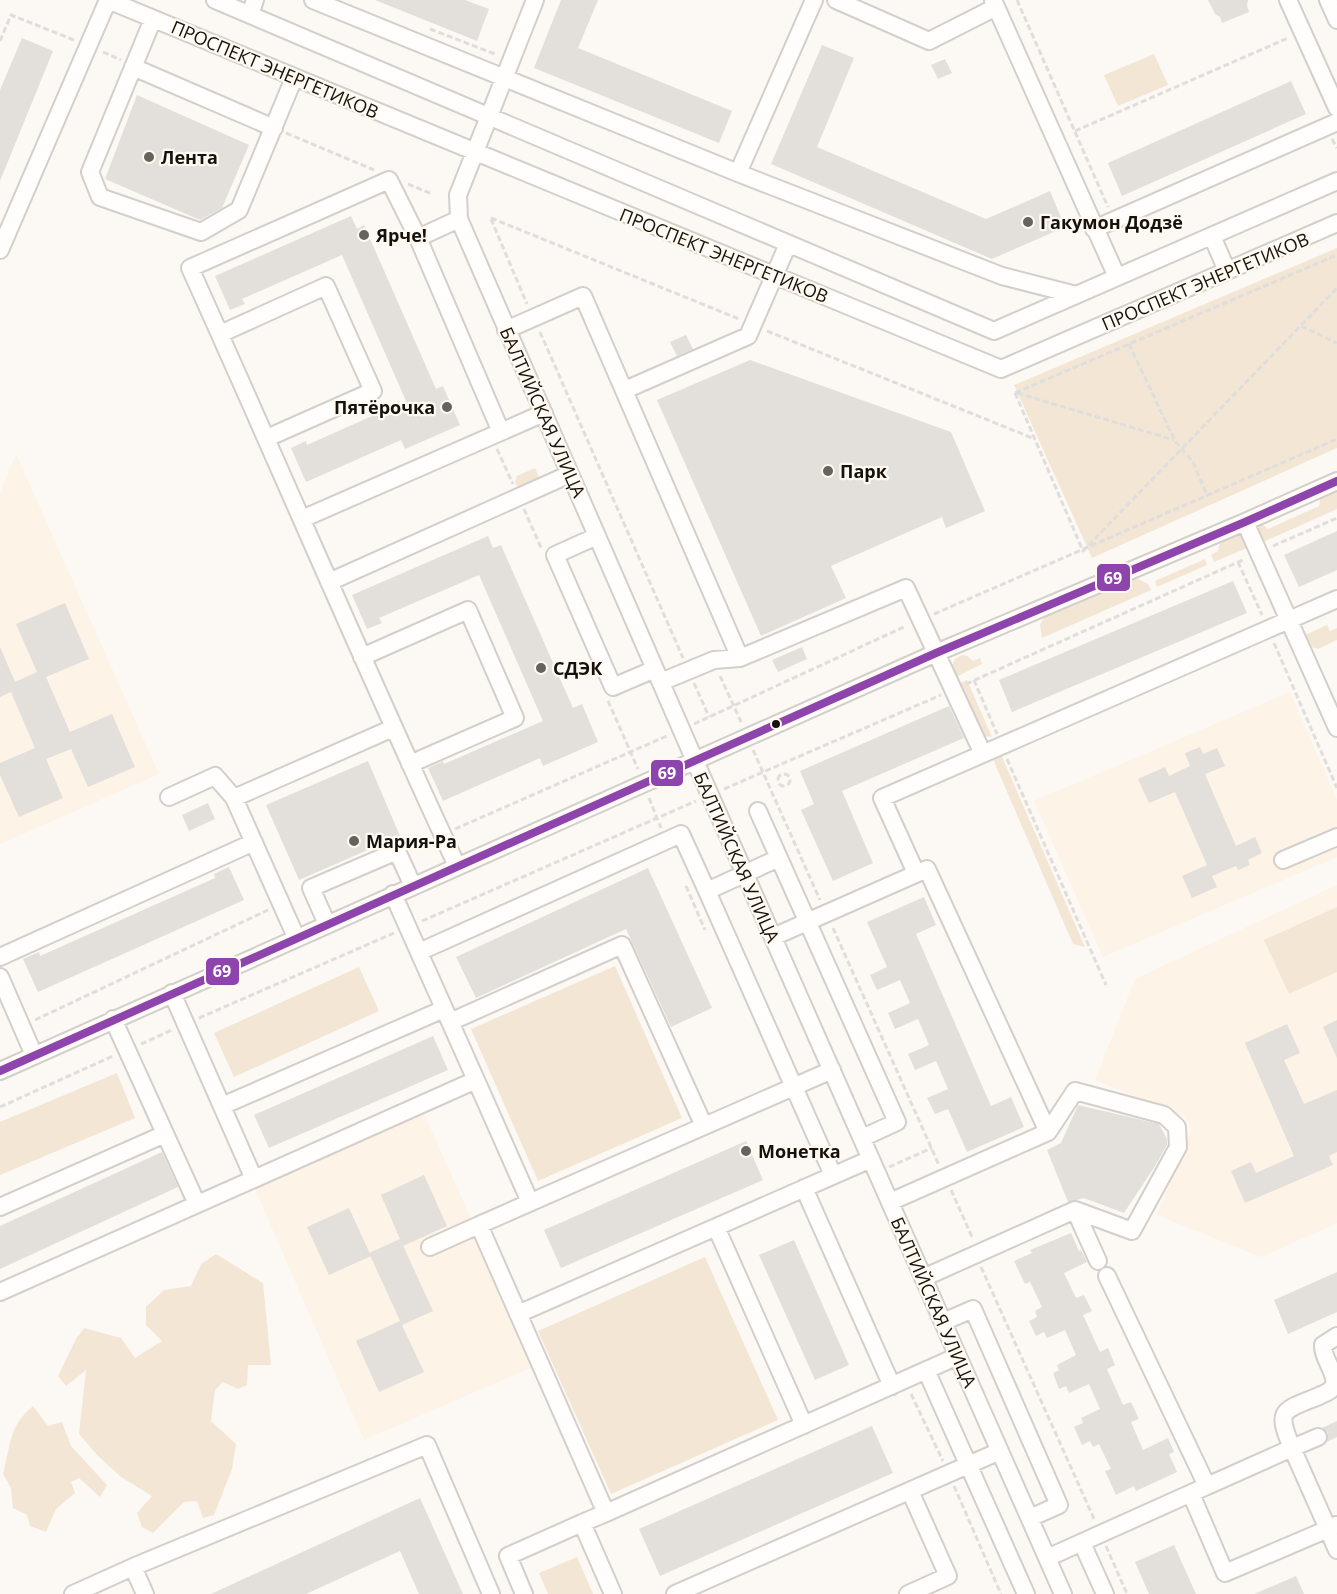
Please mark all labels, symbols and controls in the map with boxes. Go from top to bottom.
street label: ПРОСПЕКТ ЭНЕРГЕТИКОВ [168,14,382,124]
place label: Лента [161,145,218,169]
marker: Лента [142,150,156,164]
street label: ПРОСПЕКТ ЭНЕРГЕТИКОВ [616,202,832,308]
place label: Гакумон Додзё [1040,210,1183,234]
marker: Гакумон Додзё [1021,215,1035,229]
place label: Ярче! [375,223,427,247]
street label: ПРОСПЕКТ ЭНЕРГЕТИКОВ [1098,226,1312,336]
marker: Ярче! [357,228,371,242]
street label: БАЛТИЙСКАЯ УЛИЦА [495,323,592,502]
place label: Пятёрочка [334,395,435,419]
marker: Пятёрочка [440,400,454,414]
place label: Парк [840,459,888,483]
marker: Парк [821,464,835,478]
line badge: 69 [1096,563,1131,592]
text: 69 [1104,567,1122,589]
place label: СДЭК [553,656,603,680]
marker: СДЭК [534,661,548,675]
unlabelled marker [770,718,782,730]
line badge: 69 [650,759,684,787]
text: 69 [658,762,676,784]
street label: БАЛТИЙСКАЯ УЛИЦА [689,768,786,947]
place label: Мария-Ра [366,829,457,853]
marker: Мария-Ра [347,834,361,848]
line badge: 69 [205,957,240,986]
text: 69 [213,960,231,982]
place label: Монетка [758,1139,841,1163]
marker: Монетка [739,1144,753,1158]
street label: БАЛТИЙСКАЯ УЛИЦА [886,1213,983,1392]

